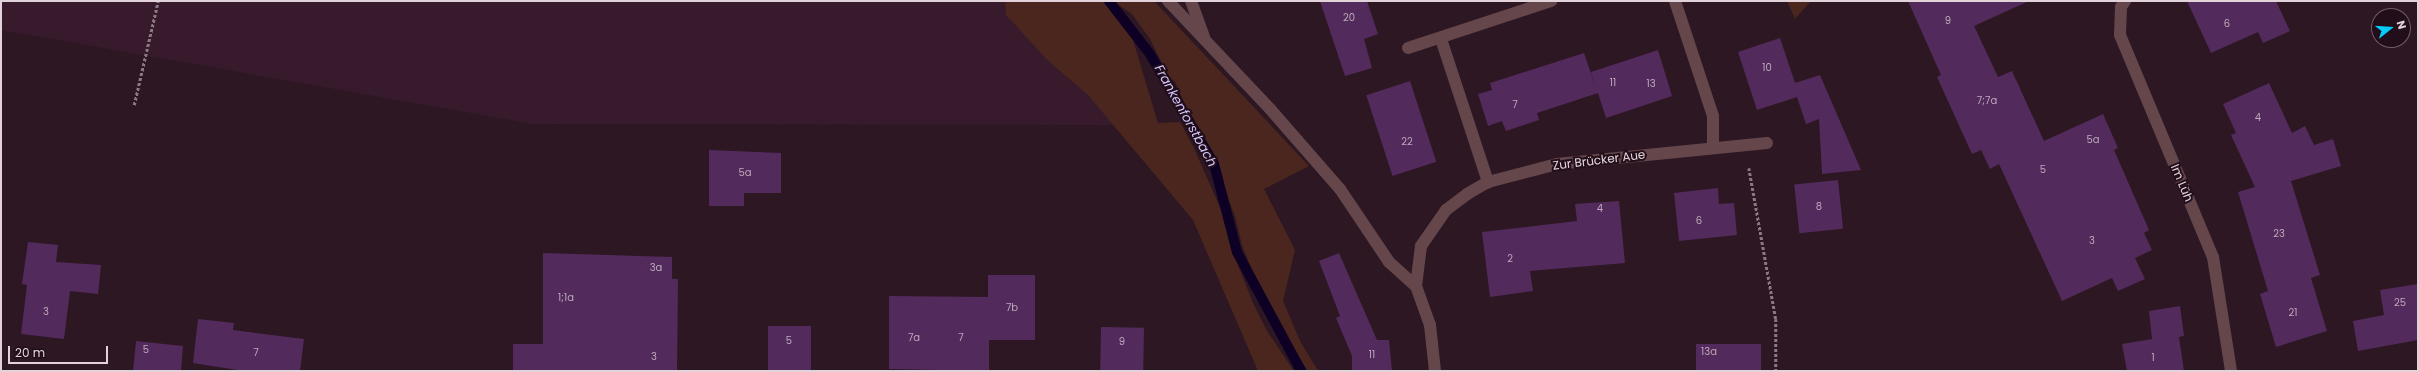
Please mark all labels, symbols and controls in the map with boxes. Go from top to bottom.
north arrow [2371,8,2411,48]
house number: 20 [1343,12,1355,24]
house number: 9 [1945,15,1951,27]
house number: 6 [2224,18,2230,30]
text: N [2393,18,2410,31]
water label: Frankenforstbach [1150,62,1220,170]
house number: 10 [1762,62,1772,74]
house number: 11 [1610,77,1616,89]
house number: 13 [1646,78,1656,90]
house number: 7;7a [1977,95,1997,107]
house number: 7 [1512,99,1518,111]
house number: 4 [2255,112,2261,124]
house number: 5a [2086,134,2100,146]
house number: 22 [1401,136,1413,148]
street label: Zur Brücker Aue [1552,147,1646,173]
street label: Im Lüh [2168,162,2196,204]
house number: 5 [2040,164,2046,176]
house number: 5a [738,167,752,179]
house number: 8 [1816,201,1822,213]
house number: 4 [1597,203,1603,215]
house number: 6 [1696,215,1702,227]
house number: 23 [2273,228,2285,240]
house number: 3 [2089,235,2095,247]
house number: 2 [1507,253,1513,265]
house number: 3a [650,262,662,274]
house number: 1;1a [558,292,574,304]
house number: 25 [2394,297,2406,309]
house number: 7b [1006,302,1018,314]
house number: 3 [43,306,49,318]
house number: 21 [2289,307,2297,319]
house number: 7a [908,332,920,344]
house number: 7 [958,332,964,344]
house number: 5 [786,335,792,347]
house number: 9 [1119,336,1125,348]
scale bar [10,338,110,364]
text: 20 m [15,344,45,361]
house number: 5 [143,344,149,356]
house number: 13a [1701,346,1717,358]
house number: 7 [253,347,259,359]
house number: 11 [1369,349,1375,361]
house number: 3 [651,351,657,363]
house number: 1 [2151,352,2155,364]

